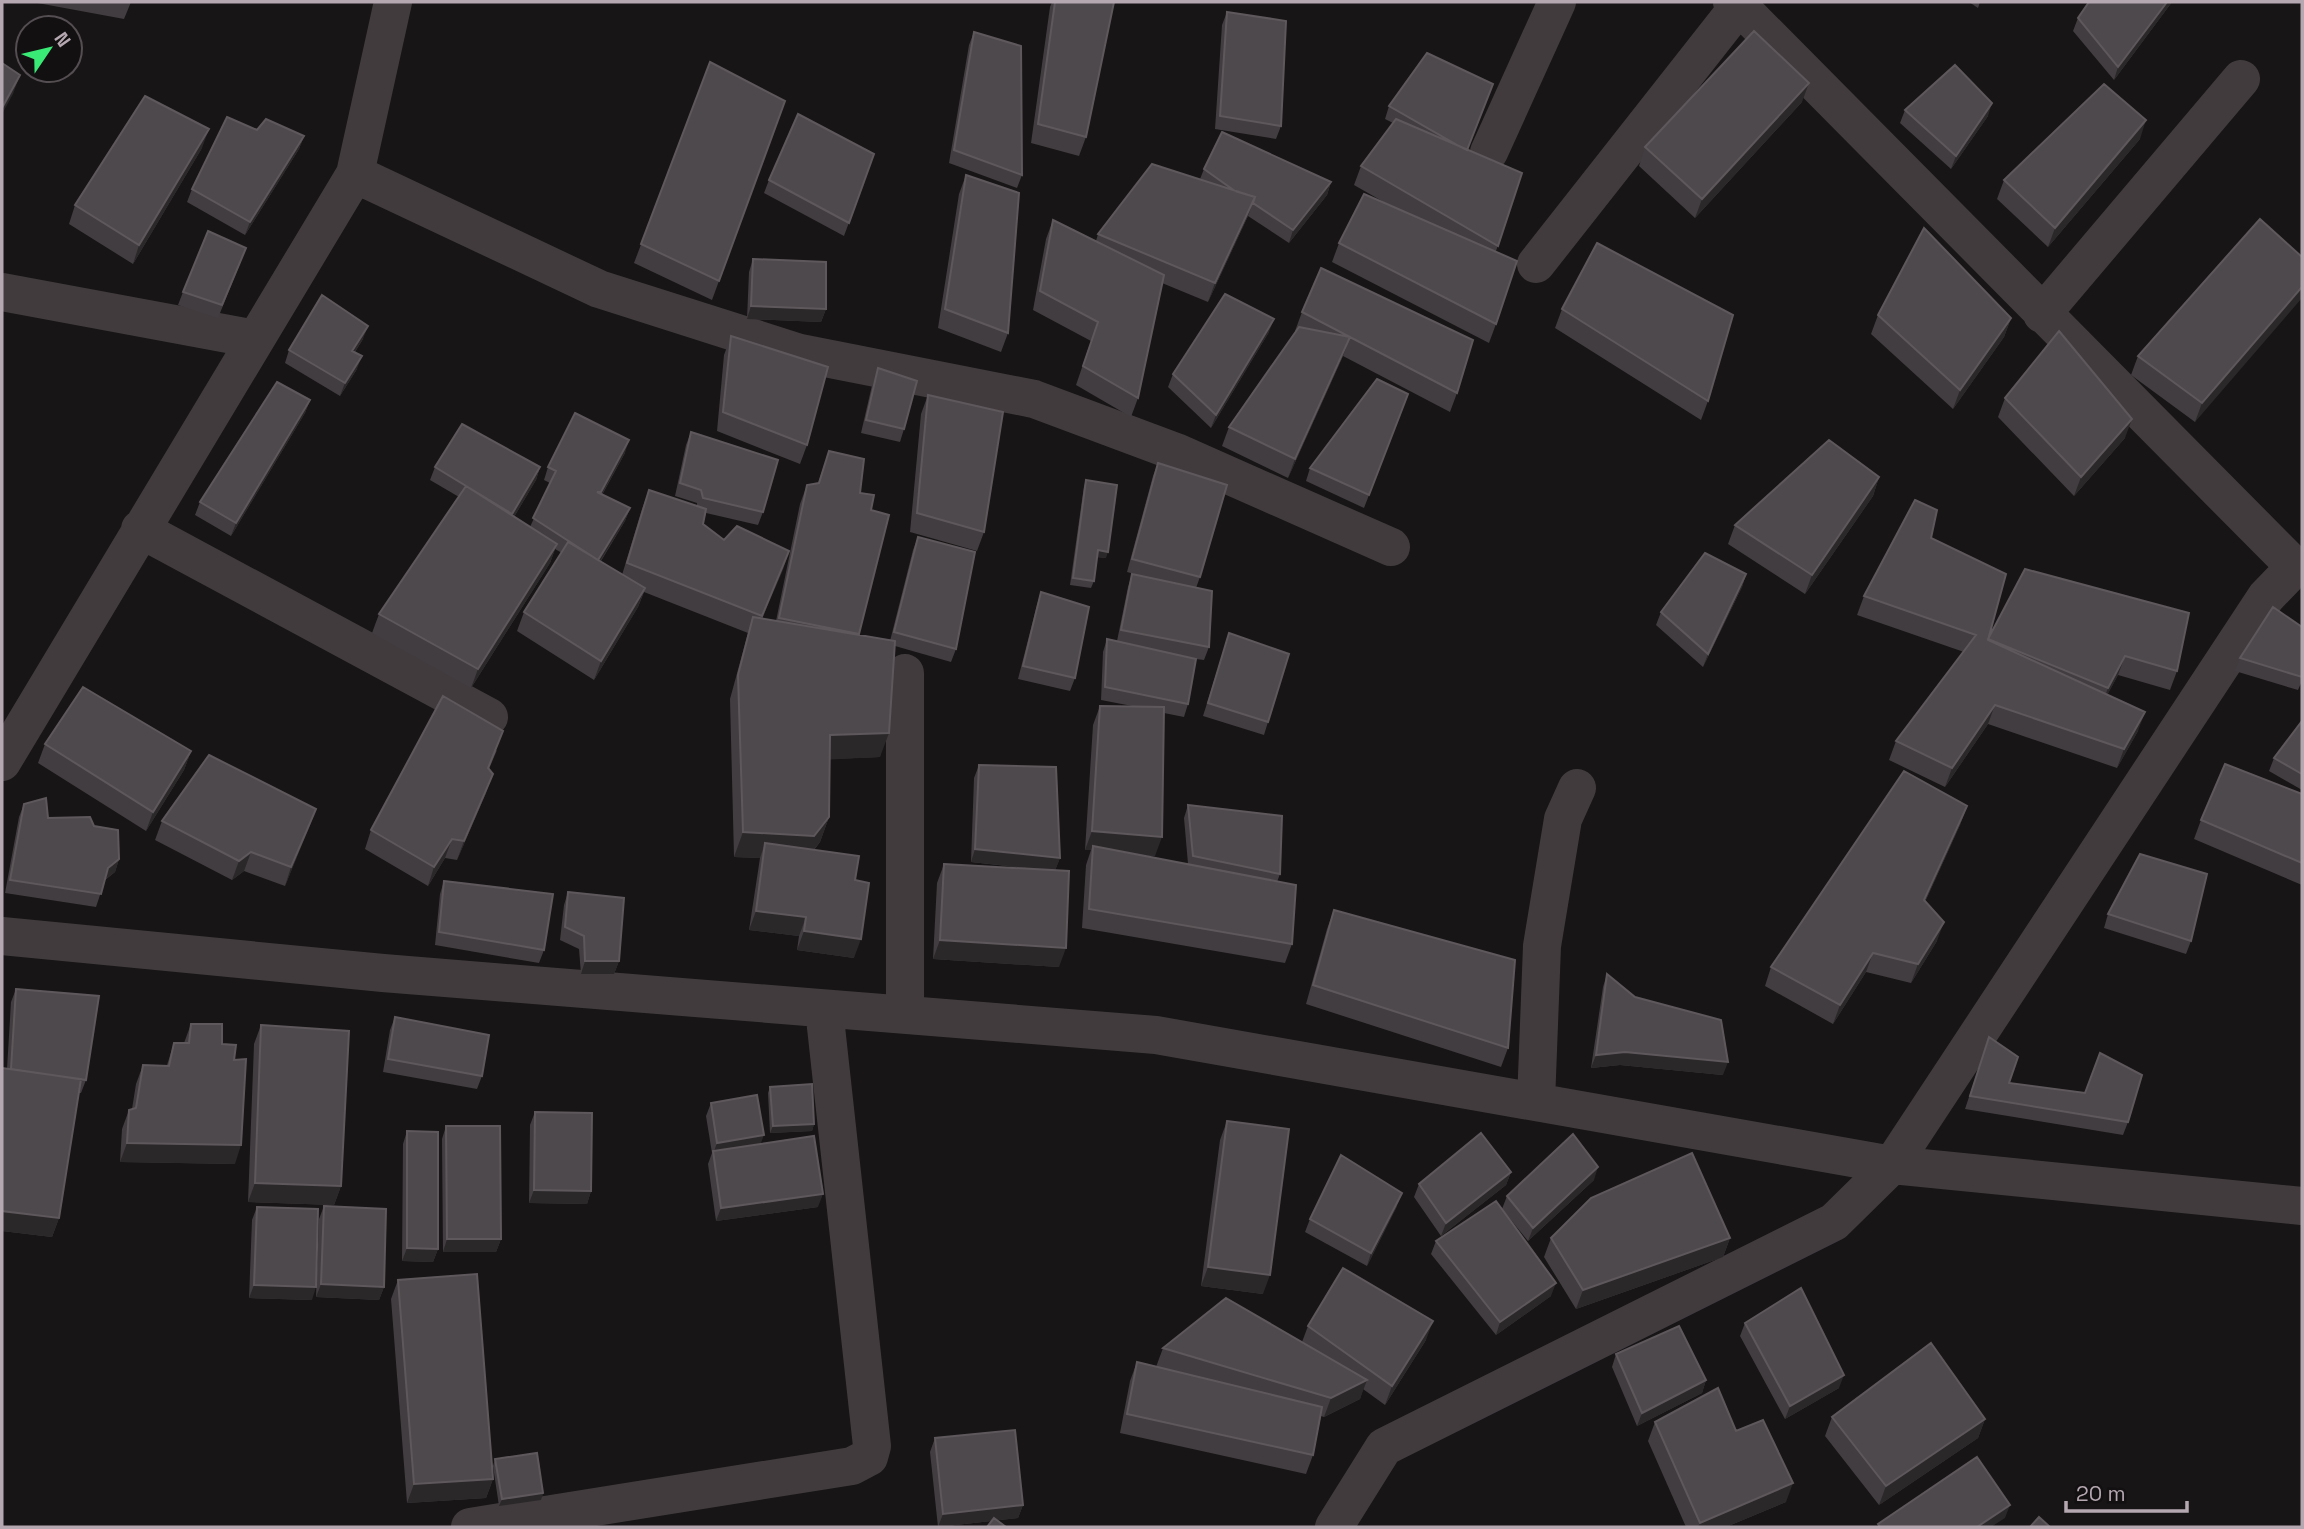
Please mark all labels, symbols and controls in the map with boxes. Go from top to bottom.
north arrow [14,14,84,84]
text: N [49,27,76,52]
scale bar [2066,1470,2187,1514]
text: 20 m [2076,1480,2126,1507]

